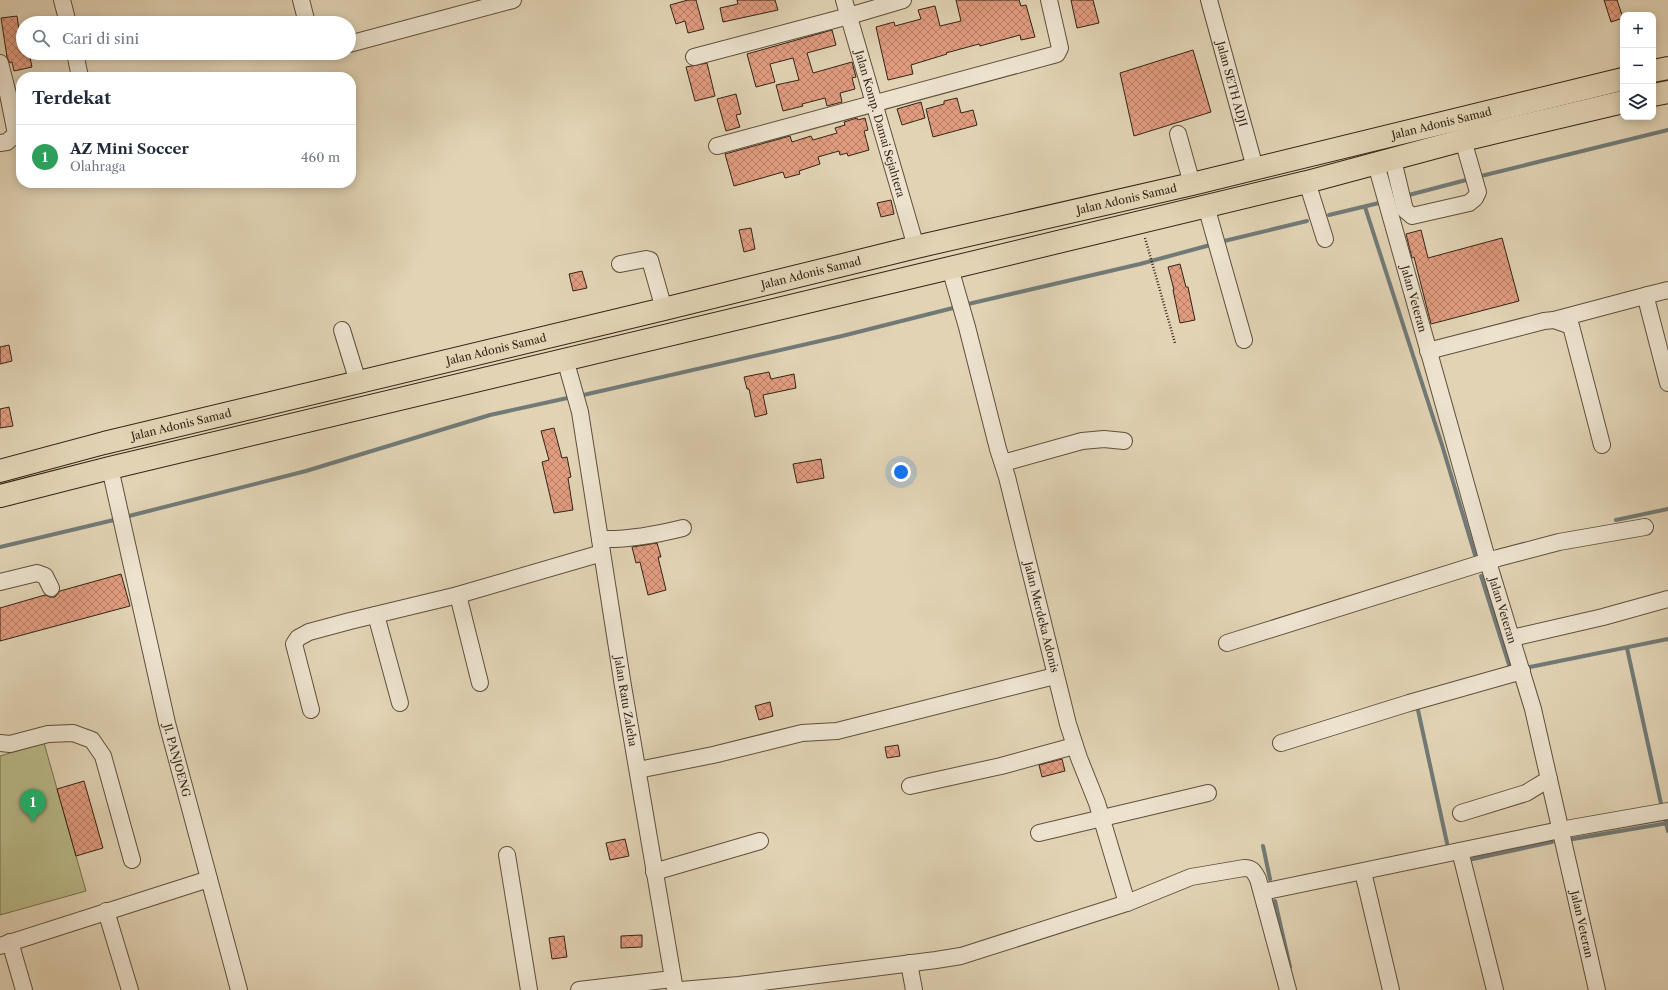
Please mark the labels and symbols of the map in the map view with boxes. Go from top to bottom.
street label: Jalan SETH ADJI [1213,38,1250,128]
street label: Jalan Komp. Damai Sejahtera [851,47,908,199]
street label: Jalan Adonis Samad [1388,104,1493,143]
street label: Jalan Adonis Samad [1073,181,1178,218]
street label: Jalan Adonis Samad [758,254,863,292]
street label: Jalan Veteran [1397,262,1430,334]
street label: Jalan Adonis Samad [443,330,548,368]
street label: Jalan Adonis Samad [128,406,233,444]
your location [891,462,911,482]
street label: Jalan Merdeka Adonis [1021,558,1062,674]
street label: Jalan Veteran [1485,574,1520,645]
street label: Jalan Ratu Zaleha [611,653,640,748]
street label: Jl. PANJOENG [160,720,194,799]
pin: 1 [20,789,46,822]
street label: Jalan Veteran [1567,887,1596,959]

